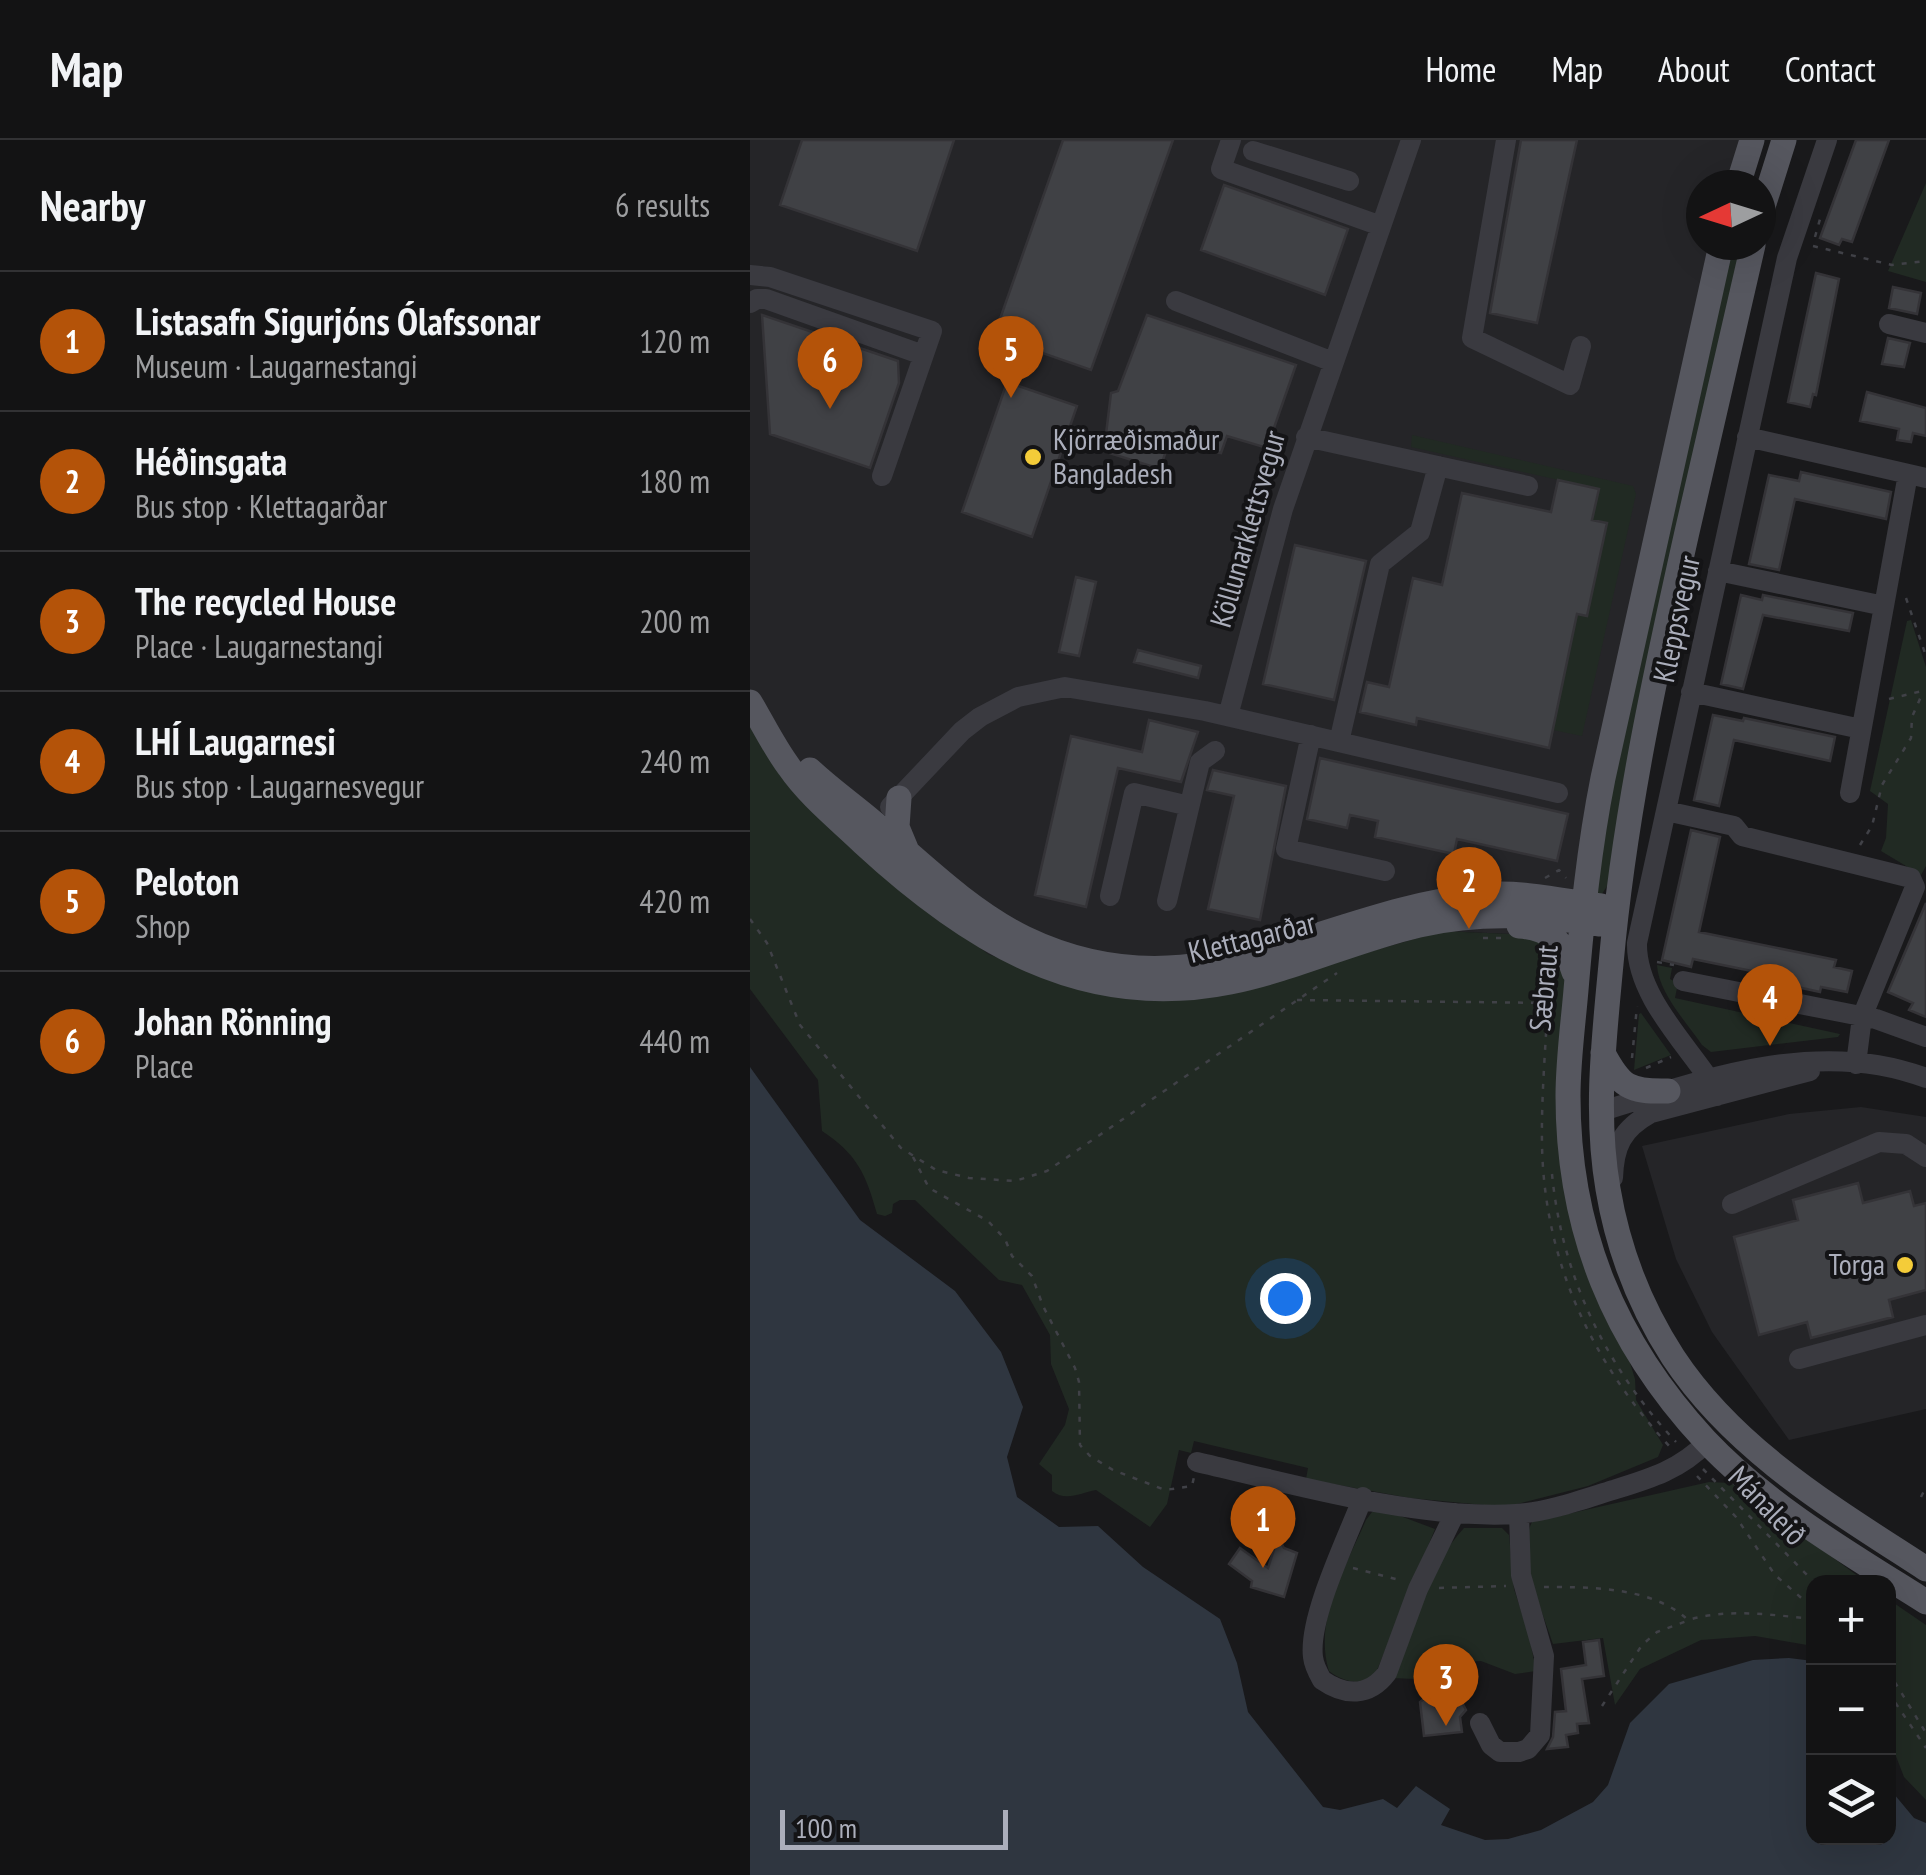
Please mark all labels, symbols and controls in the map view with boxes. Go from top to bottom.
text: Map [50,38,123,100]
text: Home [1425,46,1497,92]
text: Map [1552,46,1603,92]
text: About [1658,46,1730,92]
text: Contact [1785,46,1876,92]
north arrow [1686,170,1776,260]
text: Nearby [40,178,145,233]
text: 6 results [615,184,710,226]
text: Listasafn Sigurjóns Ólafssonar [135,296,541,345]
pin: 5 [978,316,1044,398]
text: 1 [65,320,80,362]
text: 120 m [639,320,710,362]
pin: 6 [798,326,862,409]
text: Museum · Laugarnestangi [135,345,418,387]
place label: Kjörræðismaður Bangladesh [1053,419,1220,492]
street label: Köllunarklettsvegur [1200,425,1293,631]
text: Héðinsgata [135,436,287,485]
marker: Kjörræðismaður Bangladesh [1022,446,1044,468]
text: 2 [65,460,80,502]
text: 180 m [639,460,710,502]
text: Bus stop · Klettagarðar [135,485,387,527]
street label: Kleppsvegur [1643,551,1708,686]
text: The recycled House [135,576,396,625]
text: 3 [65,600,80,642]
text: 200 m [639,600,710,642]
text: Place · Laugarnestangi [135,625,384,667]
text: LHÍ Laugarnesi [135,716,336,765]
text: 4 [65,740,80,782]
text: 240 m [639,740,710,782]
text: Bus stop · Laugarnesvegur [135,765,424,807]
pin: 2 [1436,846,1502,929]
text: Peloton [135,856,239,905]
text: 5 [65,880,80,922]
text: 420 m [639,880,710,922]
street label: Klettagarðar [1184,902,1320,971]
text: Shop [135,905,191,947]
street label: Sæbraut [1519,942,1566,1033]
pin: 4 [1738,964,1802,1046]
text: Johan Rönning [135,996,332,1045]
text: 6 [65,1020,80,1062]
text: 440 m [639,1020,710,1062]
text: Place [135,1045,194,1087]
place label: Torga [1829,1244,1885,1283]
marker: Torga [1894,1254,1916,1276]
your location [1260,1273,1311,1324]
street label: Mánaleið [1721,1457,1815,1553]
pin: 1 [1230,1486,1296,1568]
map controls [1806,1575,1896,1845]
button: + [1806,1575,1896,1665]
pin: 3 [1414,1644,1478,1726]
button: − [1806,1665,1896,1755]
button: layers [1806,1755,1896,1845]
scale bar [780,1805,1008,1850]
text: 100 m [795,1809,857,1846]

